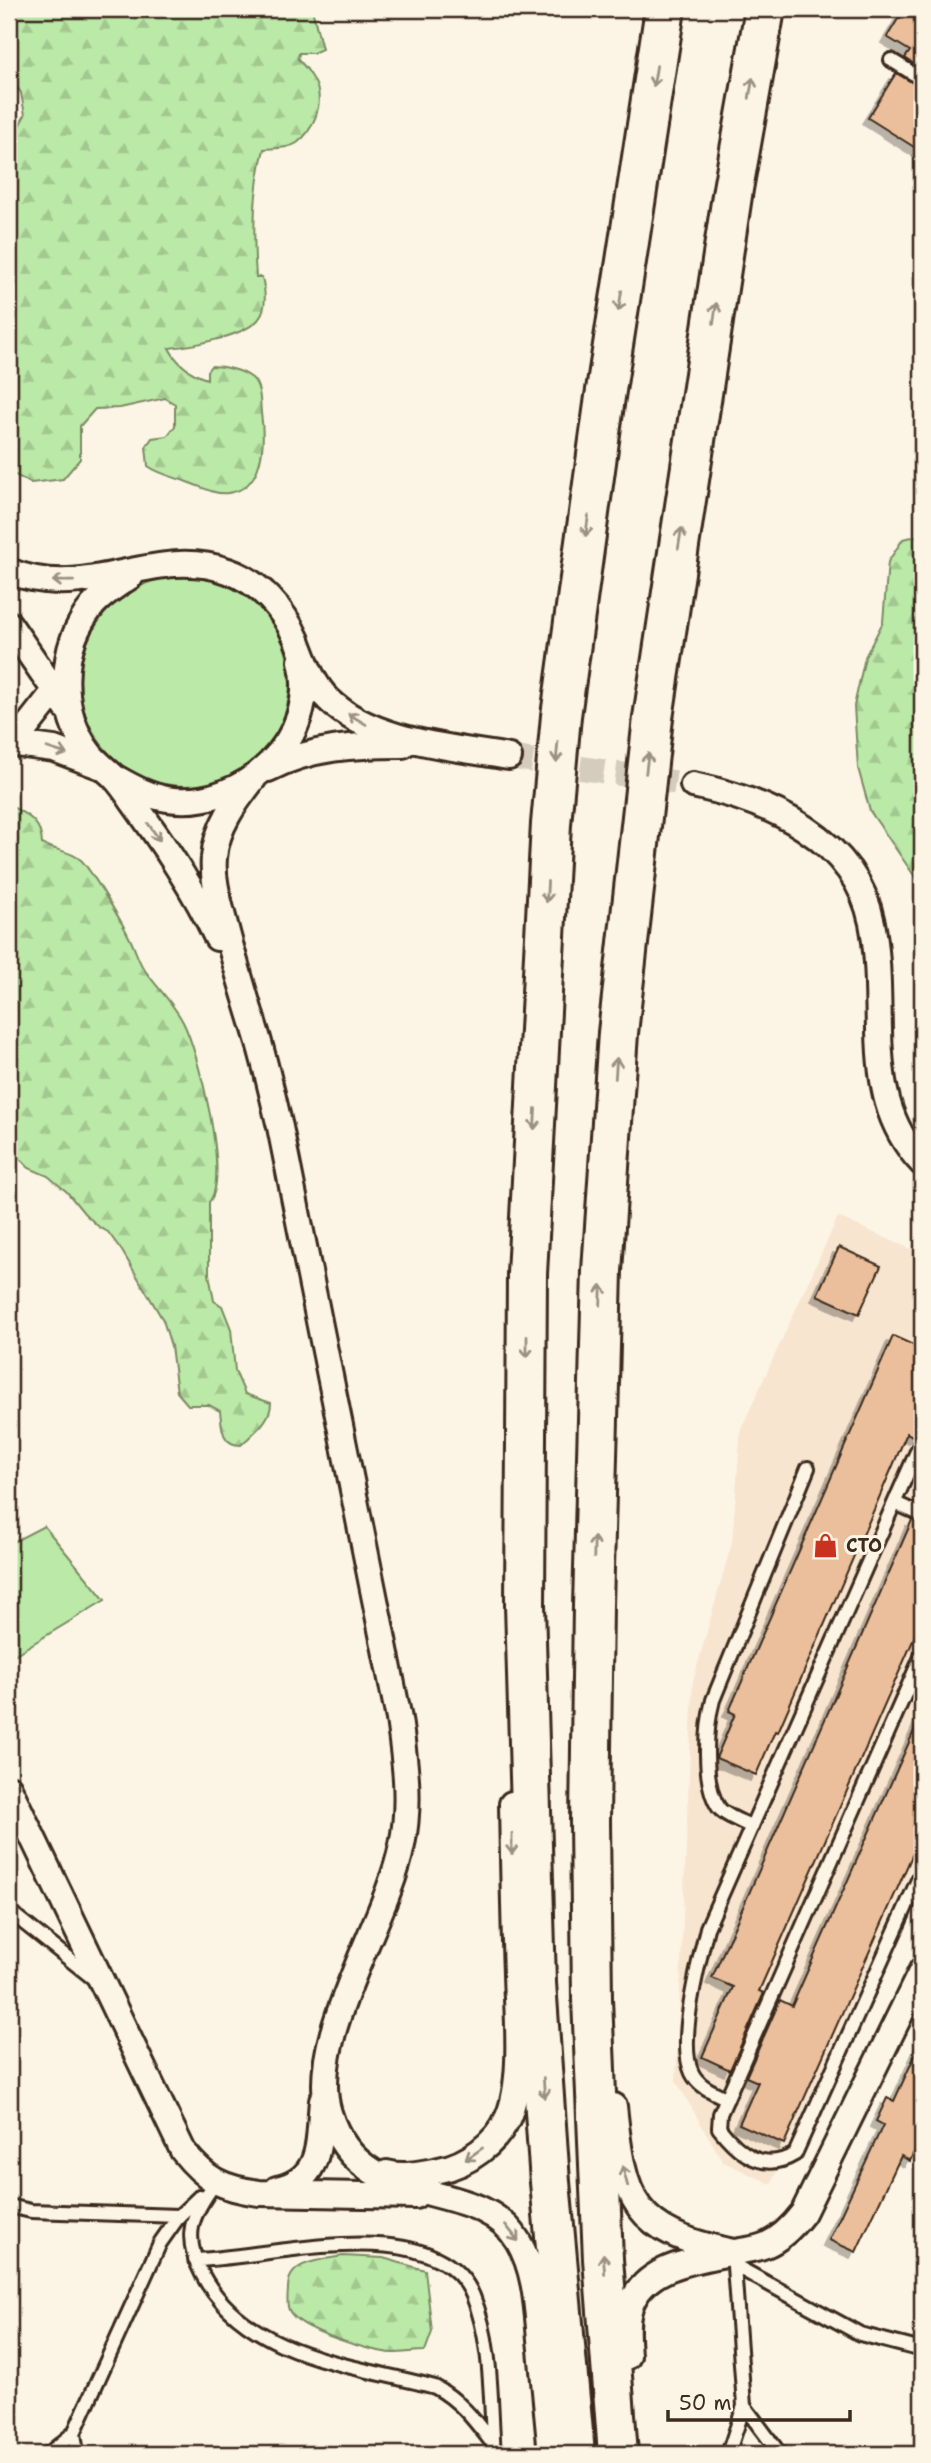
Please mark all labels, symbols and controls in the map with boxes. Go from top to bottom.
one-way arrow [648,64,661,87]
one-way arrow [745,77,758,100]
one-way arrow [613,289,626,312]
one-way arrow [709,302,722,325]
one-way arrow [580,514,593,537]
one-way arrow [674,527,687,550]
one-way arrow [52,575,75,588]
one-way arrow [347,712,367,726]
one-way arrow [551,740,564,762]
one-way arrow [45,746,67,758]
one-way arrow [641,752,654,775]
one-way arrow [147,822,161,842]
one-way arrow [540,880,553,903]
one-way arrow [610,1057,623,1080]
one-way arrow [528,1108,541,1131]
one-way arrow [595,1284,608,1307]
one-way arrow [520,1335,534,1358]
shop icon: СТО [812,1531,840,1559]
place label: СТО [846,1533,882,1558]
one-way arrow [588,1536,601,1559]
one-way arrow [506,1832,519,1855]
one-way arrow [538,2076,551,2099]
one-way arrow [465,2147,484,2161]
one-way arrow [618,2165,631,2187]
one-way arrow [504,2224,519,2242]
one-way arrow [597,2253,610,2276]
scale bar [668,2379,850,2423]
text: 50 m [679,2389,732,2417]

